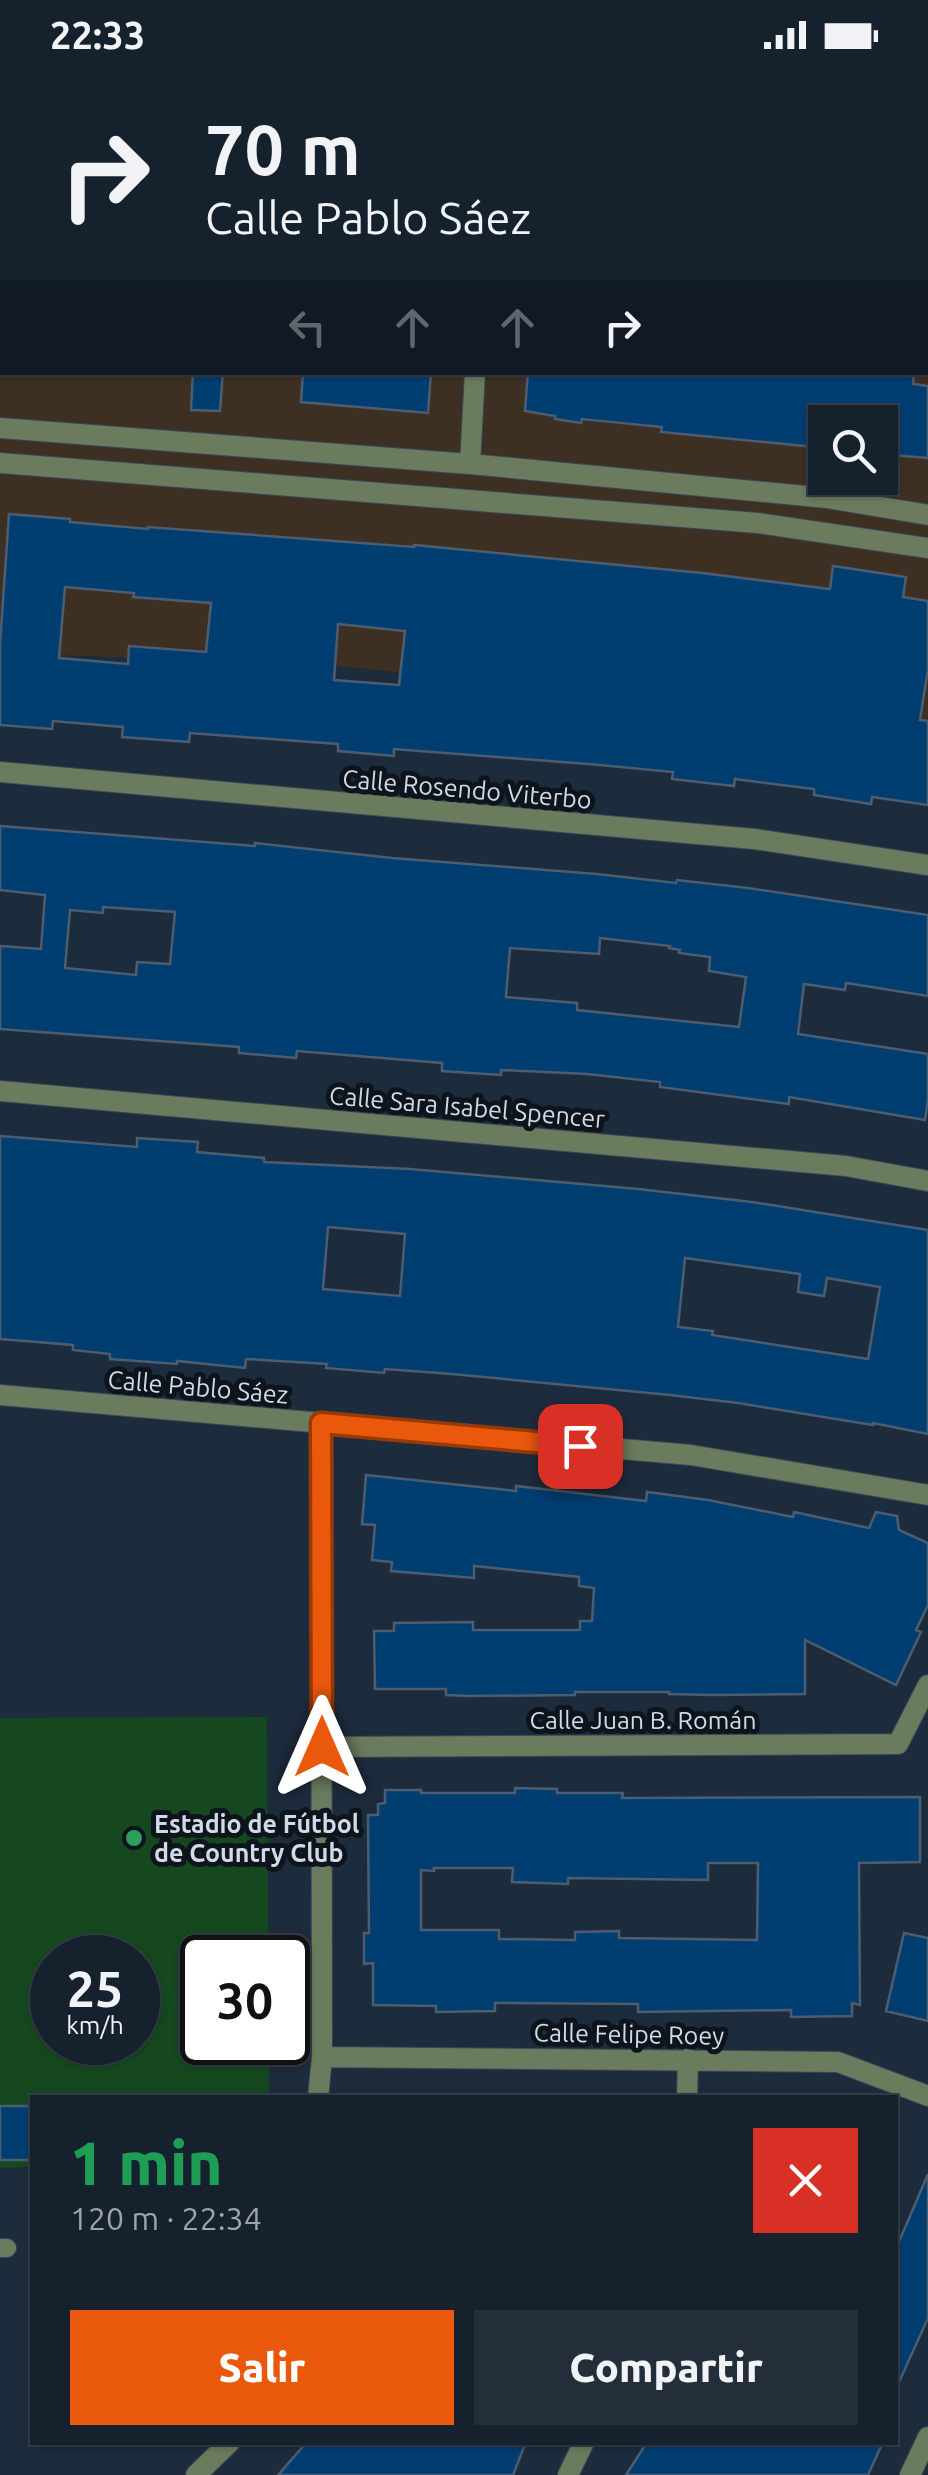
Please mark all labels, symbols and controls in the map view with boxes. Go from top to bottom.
text: 22:33 [50,14,145,56]
icon: right [40,110,170,240]
text: 70 m [205,110,361,188]
text: Calle Pablo Sáez [205,192,531,243]
icon: left [280,300,335,355]
icon: ahead [385,300,440,355]
icon: ahead [490,300,545,355]
icon: right [595,300,650,355]
map controls [808,405,898,495]
button: search [808,405,898,495]
street label: Calle Rosendo Viterbo [341,764,593,814]
street label: Calle Sara Isabel Spencer [328,1081,606,1133]
street label: Calle Pablo Sáez [107,1365,289,1409]
pin [538,1404,623,1489]
icon: arrive [553,1419,608,1474]
position arrow [270,1695,374,1799]
street label: Calle Juan B. Román [530,1706,756,1734]
place label: Estadio de Fútbol de Country Club [154,1810,360,1867]
marker: Estadio de Fútbol de Country Club [123,1827,145,1849]
speed limit sign: 30 [180,1935,310,2065]
text: 25 [67,1960,123,2016]
text: km/h [66,2011,124,2039]
street label: Calle Felipe Roey [534,2018,724,2050]
button: close [753,2128,858,2233]
text: 1 min [70,2129,223,2196]
text: 120 m · 22:34 [70,2200,262,2236]
button: Salir [70,2310,454,2425]
button: Compartir [474,2310,858,2425]

